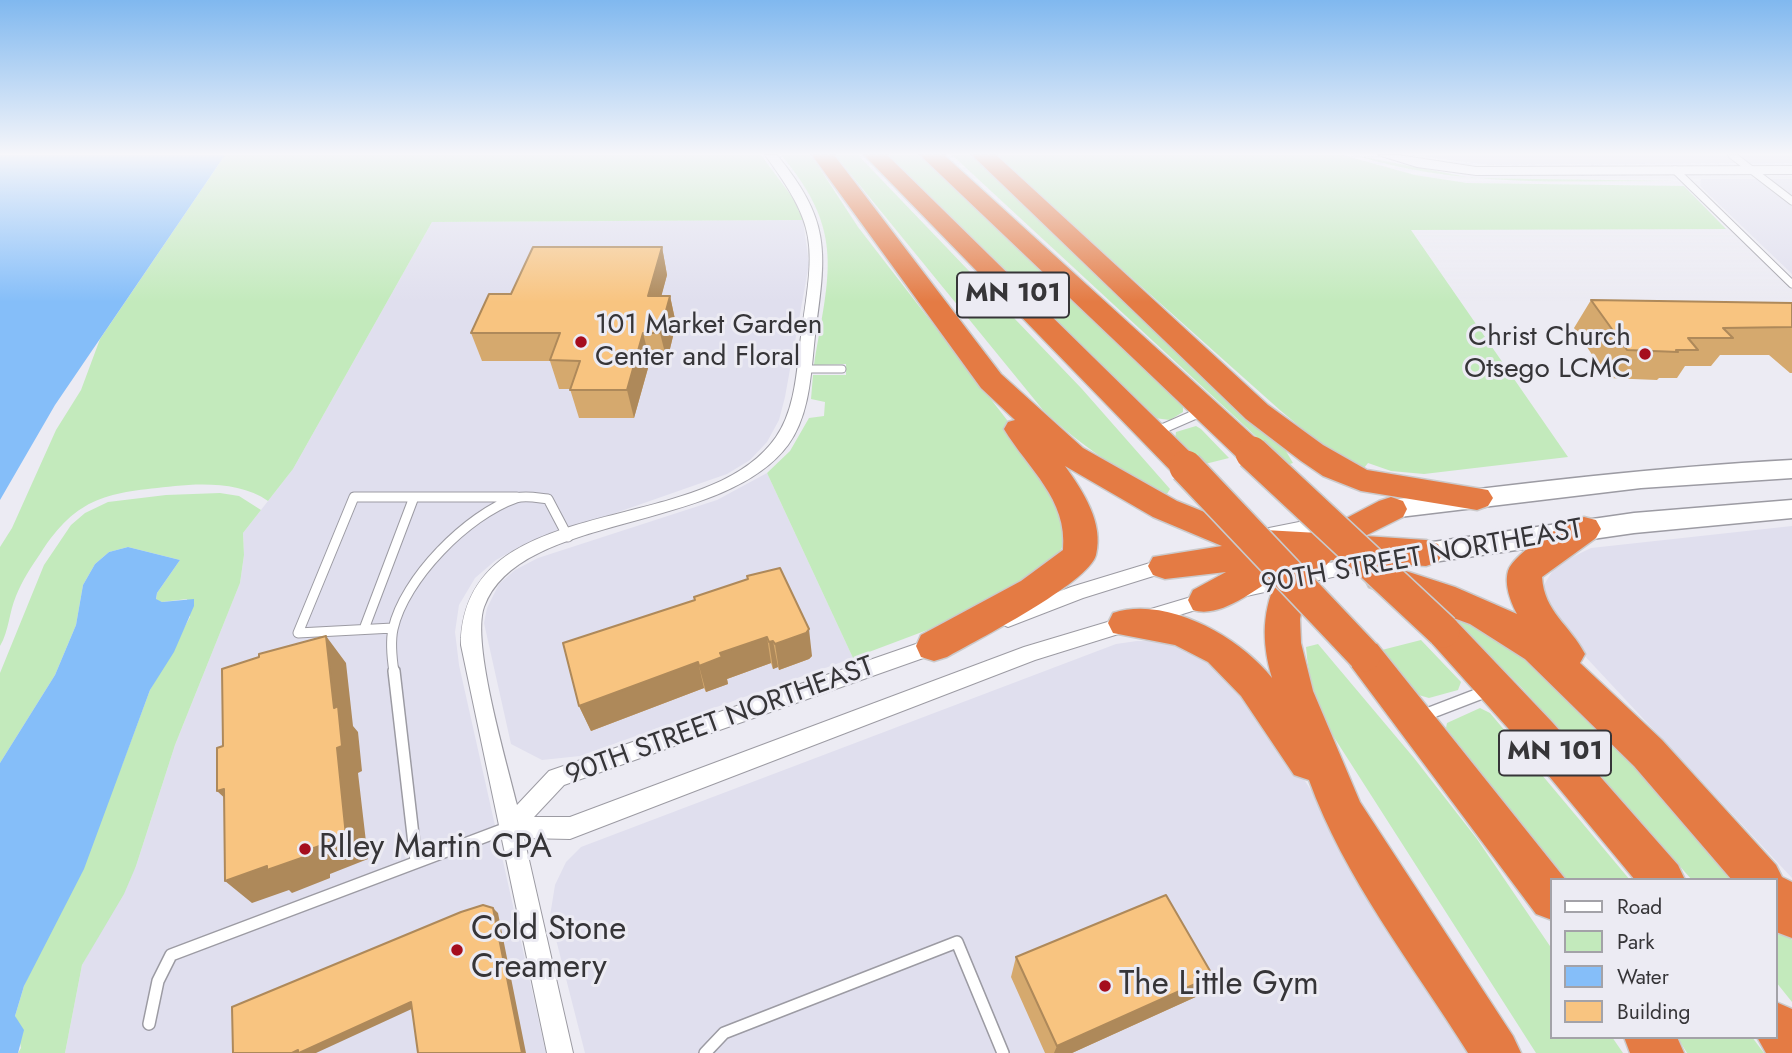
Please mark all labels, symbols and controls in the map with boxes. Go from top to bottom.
road number: MN 101 [957,272,1069,318]
place label: 101 Market Garden Center and Floral [595,309,822,375]
place label: Christ Church Otsego LCMC [1464,321,1631,387]
marker: 101 Market Garden Center and Floral [573,334,589,350]
marker: Christ Church Otsego LCMC [1637,346,1653,362]
street label: 90TH STREET NORTHEAST [1259,513,1585,603]
street label: 90TH STREET NORTHEAST [561,651,879,793]
road number: MN 101 [1499,730,1611,776]
place label: RIley Martin CPA [319,829,552,869]
marker: RIley Martin CPA [297,841,313,857]
legend [1550,878,1778,1039]
text: Road [1617,892,1662,922]
place label: Cold Stone Creamery [471,911,626,989]
text: Park [1617,927,1654,957]
marker: Cold Stone Creamery [449,942,465,958]
text: Water [1617,962,1669,992]
place label: The Little Gym [1119,966,1319,1006]
marker: The Little Gym [1097,978,1113,994]
text: Building [1617,997,1690,1027]

